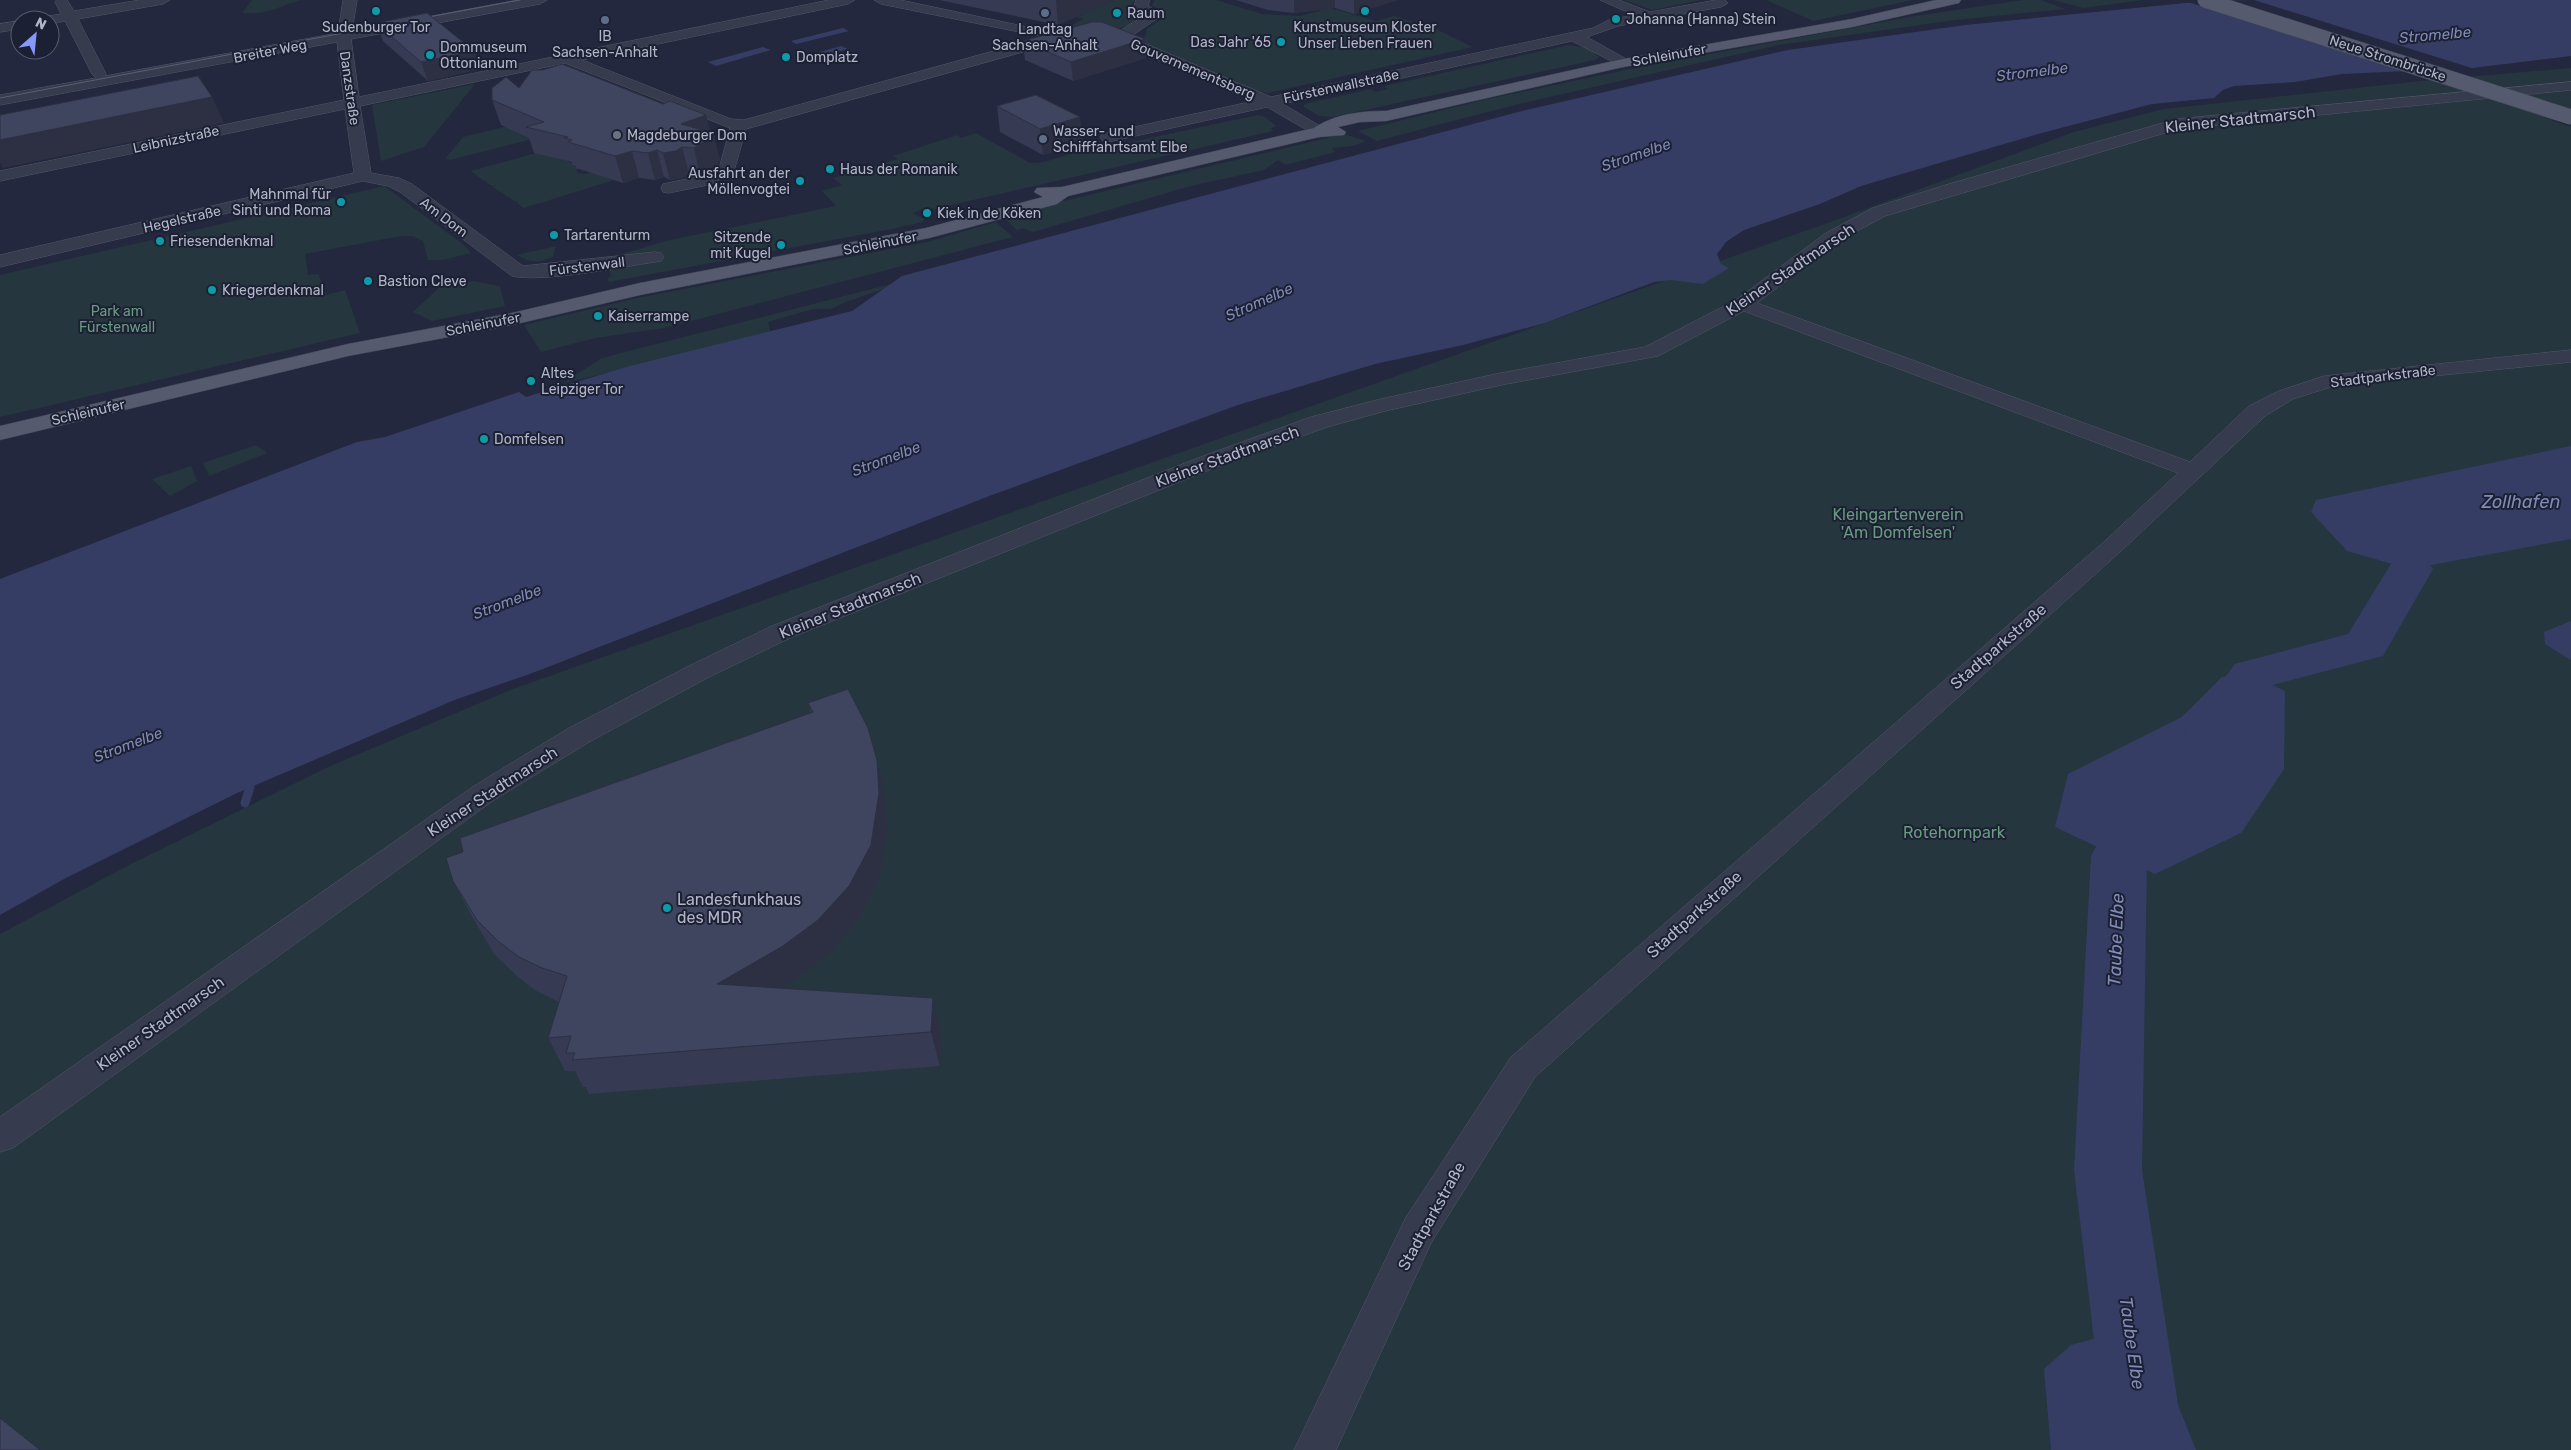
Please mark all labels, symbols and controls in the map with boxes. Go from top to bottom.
marker: Sudenburger Tor [370,5,382,17]
place label: Raum [1127,5,1165,22]
marker: Kunstmuseum Kloster Unser Lieben Frauen [1359,5,1371,17]
marker: Landtag Sachsen-Anhalt [1039,7,1051,19]
marker: Raum [1111,7,1123,19]
north arrow [10,10,60,60]
place label: Johanna (Hanna) Stein [1626,11,1776,28]
marker: Johanna (Hanna) Stein [1610,13,1622,25]
text: N [32,14,49,34]
marker: IB Sachsen-Anhalt [599,14,611,26]
place label: Sudenburger Tor [322,19,431,36]
place label: Kunstmuseum Kloster Unser Lieben Frauen [1293,19,1437,52]
place label: Landtag Sachsen-Anhalt [992,21,1098,54]
water label: Stromelbe [2398,23,2472,47]
place label: IB Sachsen-Anhalt [552,28,658,61]
street label: Neue Strombrücke [2327,32,2448,85]
place label: Das Jahr '65 [1190,34,1271,51]
street label: Gouvernementsberg [1128,35,1258,103]
street label: Breiter Weg [232,36,308,67]
marker: Das Jahr '65 [1275,36,1287,48]
place label: Dommuseum Ottonianum [440,39,527,72]
street label: Schleinufer [1631,40,1708,70]
marker: Dommuseum Ottonianum [424,49,436,61]
place label: Domplatz [796,49,858,66]
street label: Danzstraße [336,50,363,126]
marker: Domplatz [780,51,792,63]
water label: Stromelbe [1995,59,2069,85]
street label: Fürstenwallstraße [1282,66,1401,107]
street label: Kleiner Stadtmarsch [2164,102,2316,137]
street label: Leibnizstraße [131,122,221,157]
place label: Wasser- und Schifffahrtsamt Elbe [1053,123,1188,156]
place label: Magdeburger Dom [627,127,747,144]
marker: Magdeburger Dom [611,129,623,141]
marker: Wasser- und Schifffahrtsamt Elbe [1037,133,1049,145]
water label: Stromelbe [1599,135,1674,175]
place label: Haus der Romanik [840,161,958,178]
marker: Haus der Romanik [824,163,836,175]
place label: Ausfahrt an der Möllenvogtei [688,165,791,198]
marker: Ausfahrt an der Möllenvogtei [794,175,806,187]
place label: Mahnmal für Sinti und Roma [232,186,332,219]
street label: Am Dom [416,194,471,241]
marker: Mahnmal für Sinti und Roma [335,196,347,208]
street label: Hegelstraße [142,202,223,237]
place label: Kiek in de Köken [937,205,1041,222]
marker: Kiek in de Köken [921,207,933,219]
street label: Kleiner Stadtmarsch [1722,219,1858,320]
place label: Tartarenturm [564,227,650,244]
street label: Schleinufer [842,228,919,259]
marker: Tartarenturm [548,229,560,241]
place label: Sitzende mit Kugel [710,229,771,262]
place label: Friesendenkmal [170,233,273,250]
marker: Friesendenkmal [154,235,166,247]
marker: Sitzende mit Kugel [775,239,787,251]
street label: Fürstenwall [548,253,626,280]
place label: Bastion Cleve [378,273,467,290]
marker: Bastion Cleve [362,275,374,287]
water label: Stromelbe [1222,279,1296,325]
place label: Kriegerdenkmal [222,282,324,299]
marker: Kriegerdenkmal [206,284,218,296]
park label: Park am Fürstenwall [79,303,155,336]
place label: Kaiserrampe [608,308,689,325]
street label: Schleinufer [445,309,522,340]
marker: Kaiserrampe [592,310,604,322]
street label: Stadtparkstraße [2330,362,2437,391]
place label: Altes Leipziger Tor [541,365,624,398]
marker: Altes Leipziger Tor [525,375,537,387]
street label: Schleinufer [50,396,127,429]
street label: Kleiner Stadtmarsch [1153,422,1302,491]
place label: Domfelsen [494,431,564,448]
marker: Domfelsen [478,433,490,445]
water label: Stromelbe [849,437,923,480]
water label: Zollhafen [2481,491,2560,513]
park label: Kleingartenverein 'Am Domfelsen' [1832,505,1964,542]
street label: Kleiner Stadtmarsch [776,568,924,643]
water label: Stromelbe [470,580,544,623]
street label: Stadtparkstraße [1946,600,2050,693]
water label: Stromelbe [91,723,165,766]
street label: Kleiner Stadtmarsch [424,742,561,841]
park label: Rotehornpark [1903,823,2006,842]
street label: Stadtparkstraße [1643,867,1746,962]
place label: Landesfunkhaus des MDR [677,890,801,927]
water label: Taube Elbe [2103,893,2129,987]
marker: Landesfunkhaus des MDR [661,902,673,914]
street label: Kleiner Stadtmarsch [93,972,228,1075]
street label: Stadtparkstraße [1394,1159,1469,1274]
water label: Taube Elbe [2115,1295,2149,1391]

